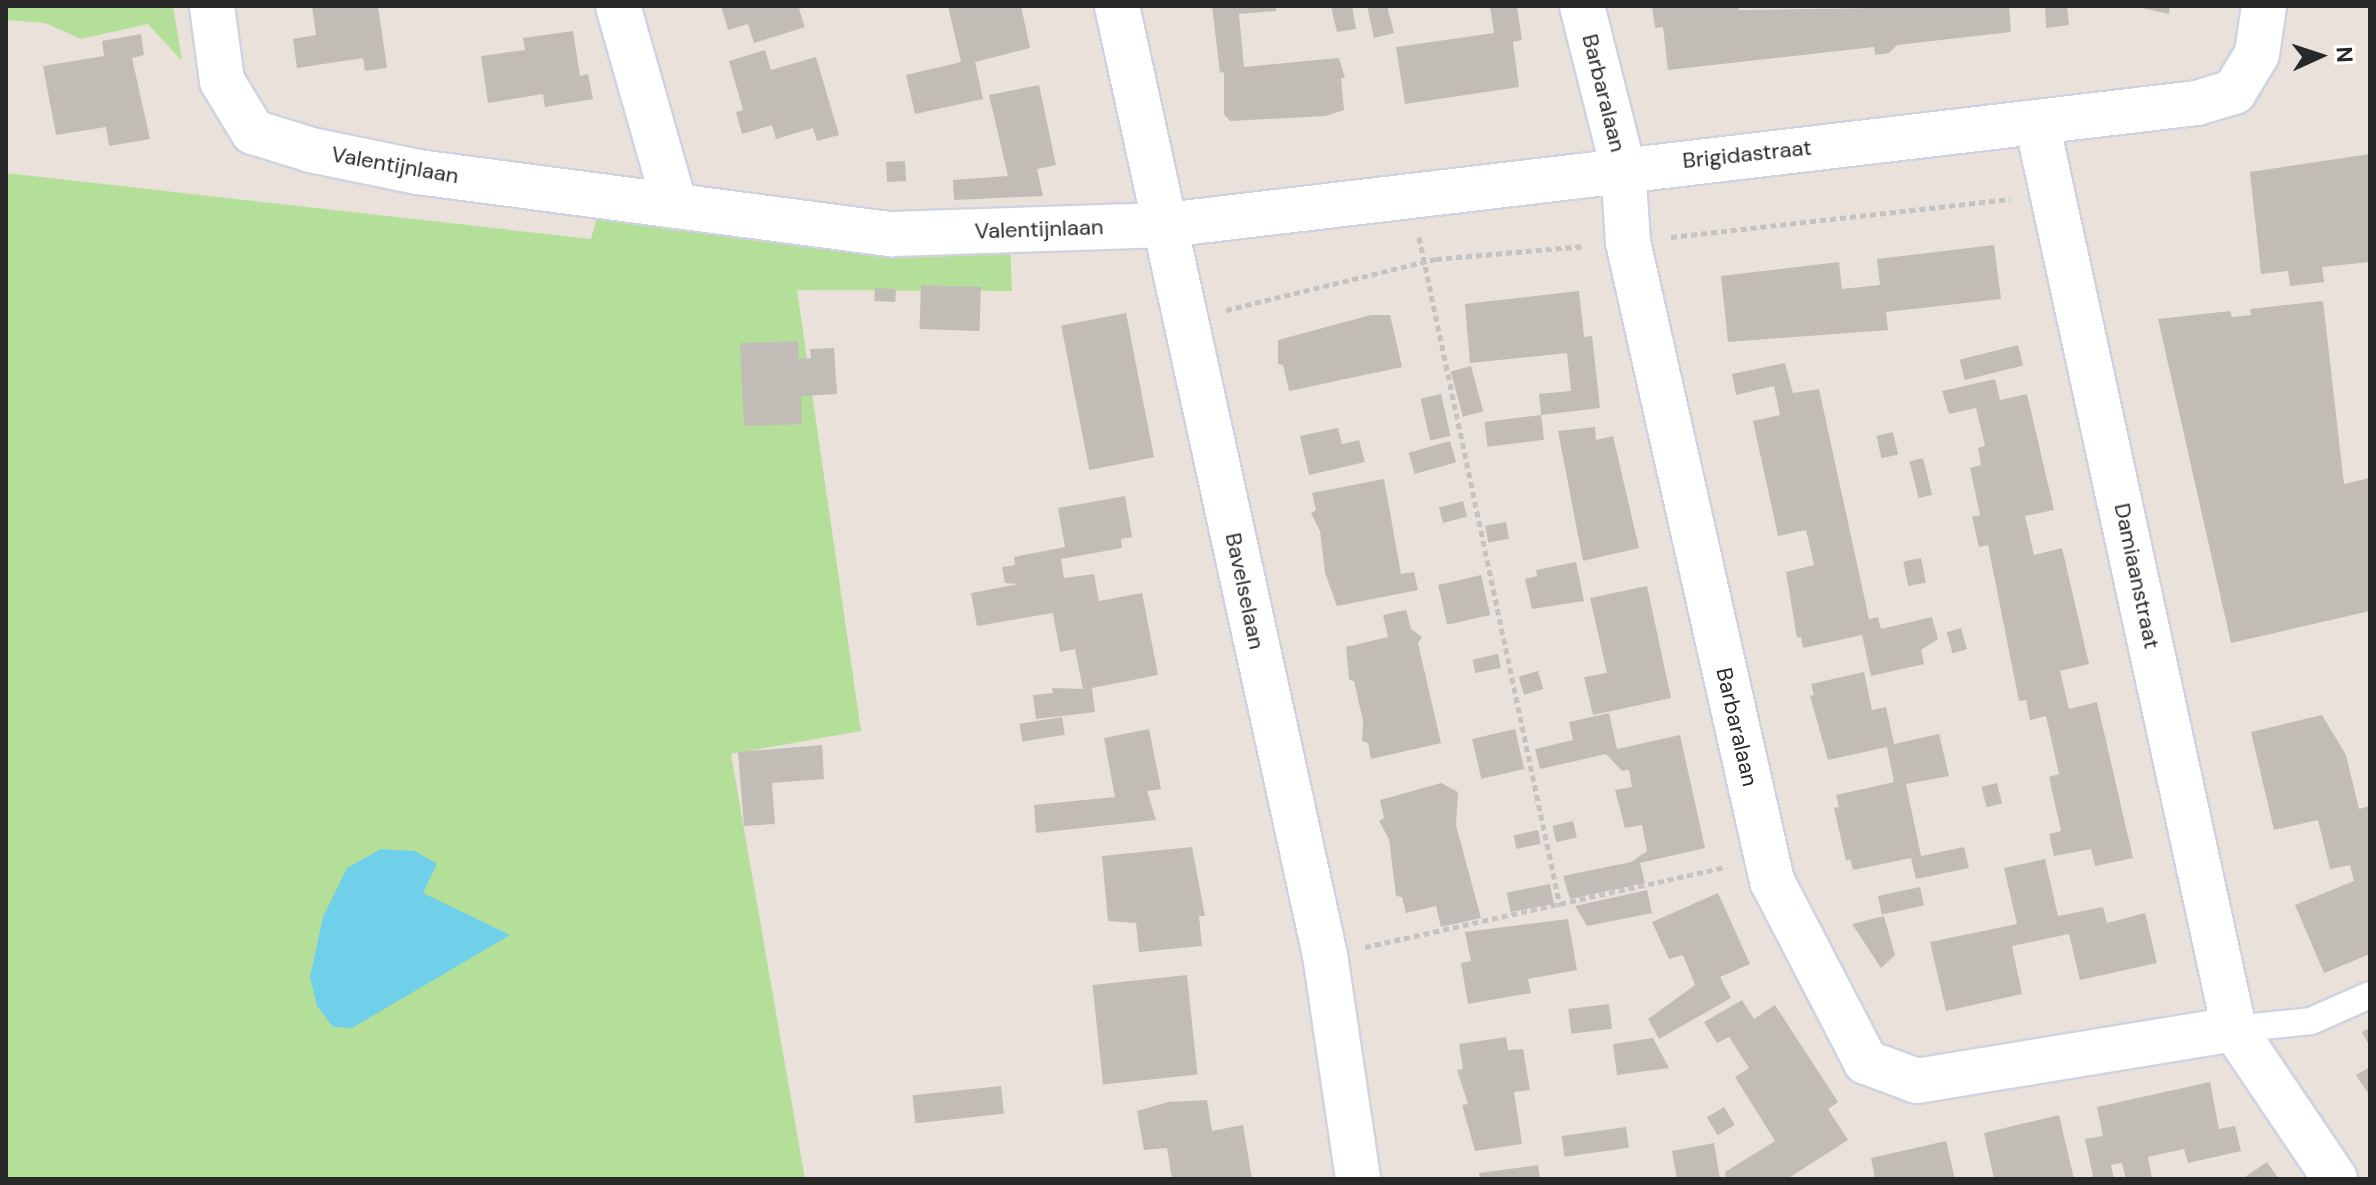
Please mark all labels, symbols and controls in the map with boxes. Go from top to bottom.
north arrow [2280,16,2360,96]
street label: Barbaralaan [1577,31,1631,155]
text: N [2330,46,2359,63]
street label: Brigidastraat [1681,134,1813,174]
street label: Valentijnlaan [329,141,461,189]
street label: Valentijnlaan [974,214,1104,244]
street label: Damiaanstraat [2109,501,2165,651]
street label: Bavelselaan [1220,530,1270,652]
street label: Barbaralaan [1711,665,1763,789]

